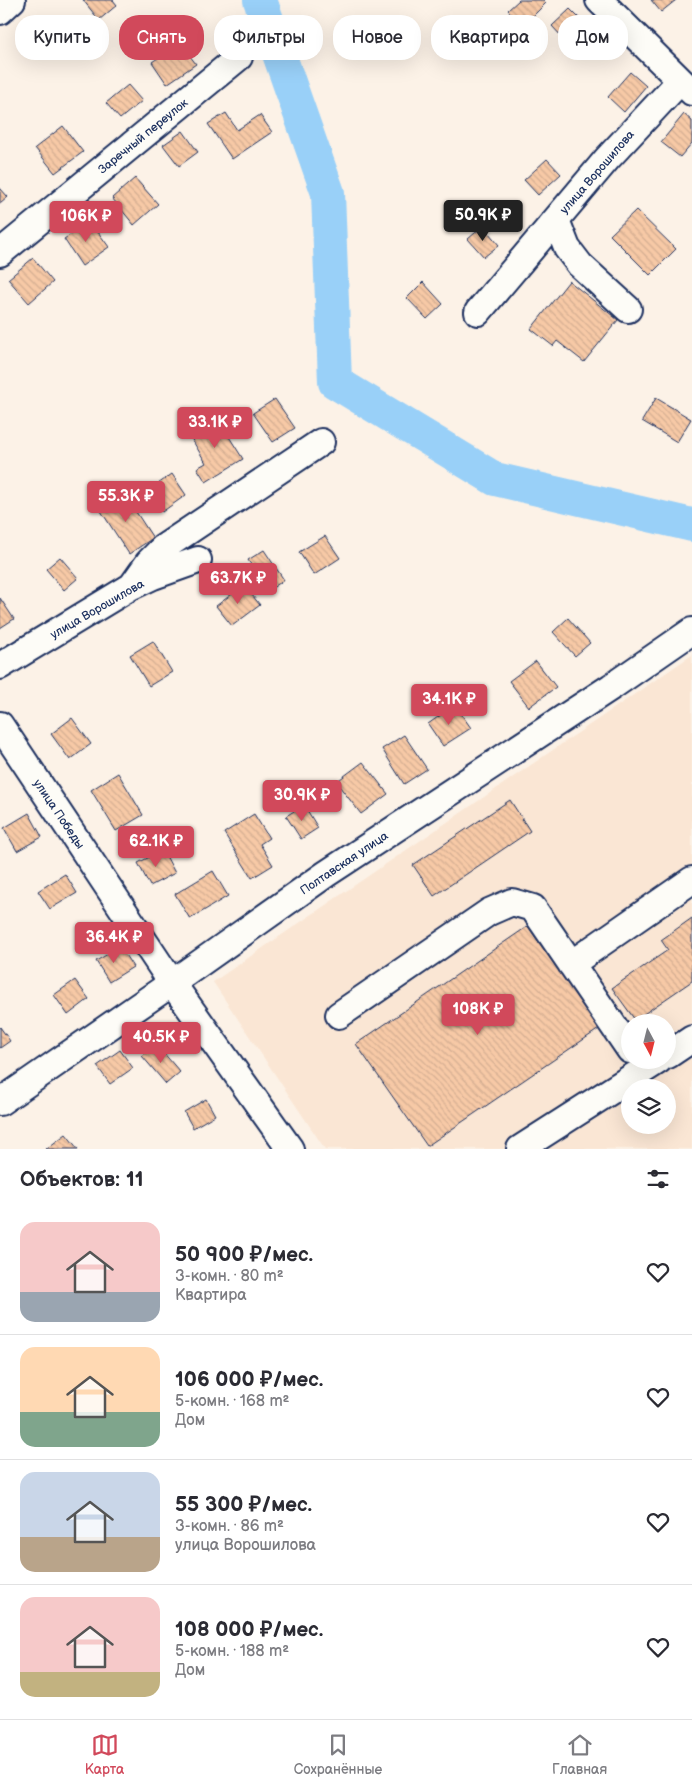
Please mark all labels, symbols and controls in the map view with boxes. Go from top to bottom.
chip: Купить [15,15,109,60]
chip: Снять [119,15,204,60]
chip: Фильтры [214,15,323,60]
chip: Новое [333,15,421,60]
chip: Квартира [431,15,548,60]
chip: Дом [558,15,628,60]
street label: Заречный переулок [95,95,192,177]
street label: улица Ворошилова [557,127,638,217]
pin: 106K ₽ [45,200,127,243]
pin: 50.9K ₽ [437,200,529,242]
text: 50.9K ₽ [455,206,511,225]
text: 106K ₽ [61,207,111,226]
pin: 33.1K ₽ [169,406,261,449]
text: 33.1K ₽ [188,413,242,432]
pin: 55.3K ₽ [80,480,172,523]
text: 55.3K ₽ [98,487,154,506]
pin: 63.7K ₽ [192,562,284,605]
text: 63.7K ₽ [210,569,266,588]
street label: улица Ворошилова [48,576,147,642]
pin: 34.1K ₽ [403,684,495,726]
text: 34.1K ₽ [422,690,476,709]
street label: улица Победы [30,777,87,852]
pin: 30.9K ₽ [256,780,348,822]
text: 30.9K ₽ [274,786,330,805]
pin: 62.1K ₽ [110,826,202,868]
street label: Полтавская улица [297,828,391,898]
text: 62.1K ₽ [129,832,183,851]
pin: 36.4K ₽ [68,922,160,964]
text: 36.4K ₽ [86,928,142,947]
pin: 108K ₽ [437,994,519,1036]
text: 108K ₽ [453,1000,503,1019]
north arrow [621,1014,676,1069]
map controls [621,1014,676,1134]
pin: 40.5K ₽ [115,1022,207,1064]
text: 40.5K ₽ [133,1028,189,1047]
button: layers [621,1079,676,1134]
icon: filters [644,1165,672,1193]
text: Объектов: 11 [20,1167,144,1192]
icon: home [60,1242,120,1302]
text: 50 900 ₽/мес. [175,1242,313,1267]
icon: heart [644,1258,672,1286]
text: 3-комн. · 80 m² [175,1267,284,1286]
text: Квартира [175,1286,247,1305]
icon: home [60,1367,120,1427]
text: 106 000 ₽/мес. [175,1367,323,1392]
icon: heart [644,1383,672,1411]
text: 5-комн. · 168 m² [175,1392,290,1411]
text: Дом [175,1411,205,1430]
icon: home [60,1492,120,1552]
text: 55 300 ₽/мес. [175,1492,312,1517]
icon: heart [644,1508,672,1536]
text: 3-комн. · 86 m² [175,1517,284,1536]
text: улица Ворошилова [175,1536,316,1555]
icon: home [60,1617,120,1677]
text: 108 000 ₽/мес. [175,1617,323,1642]
icon: heart [644,1633,672,1661]
text: 5-комн. · 188 m² [175,1642,289,1661]
text: Дом [175,1661,205,1680]
tab: Карта [85,1731,124,1778]
tab: Сохранённые [294,1731,382,1778]
tab: Главная [552,1731,607,1778]

